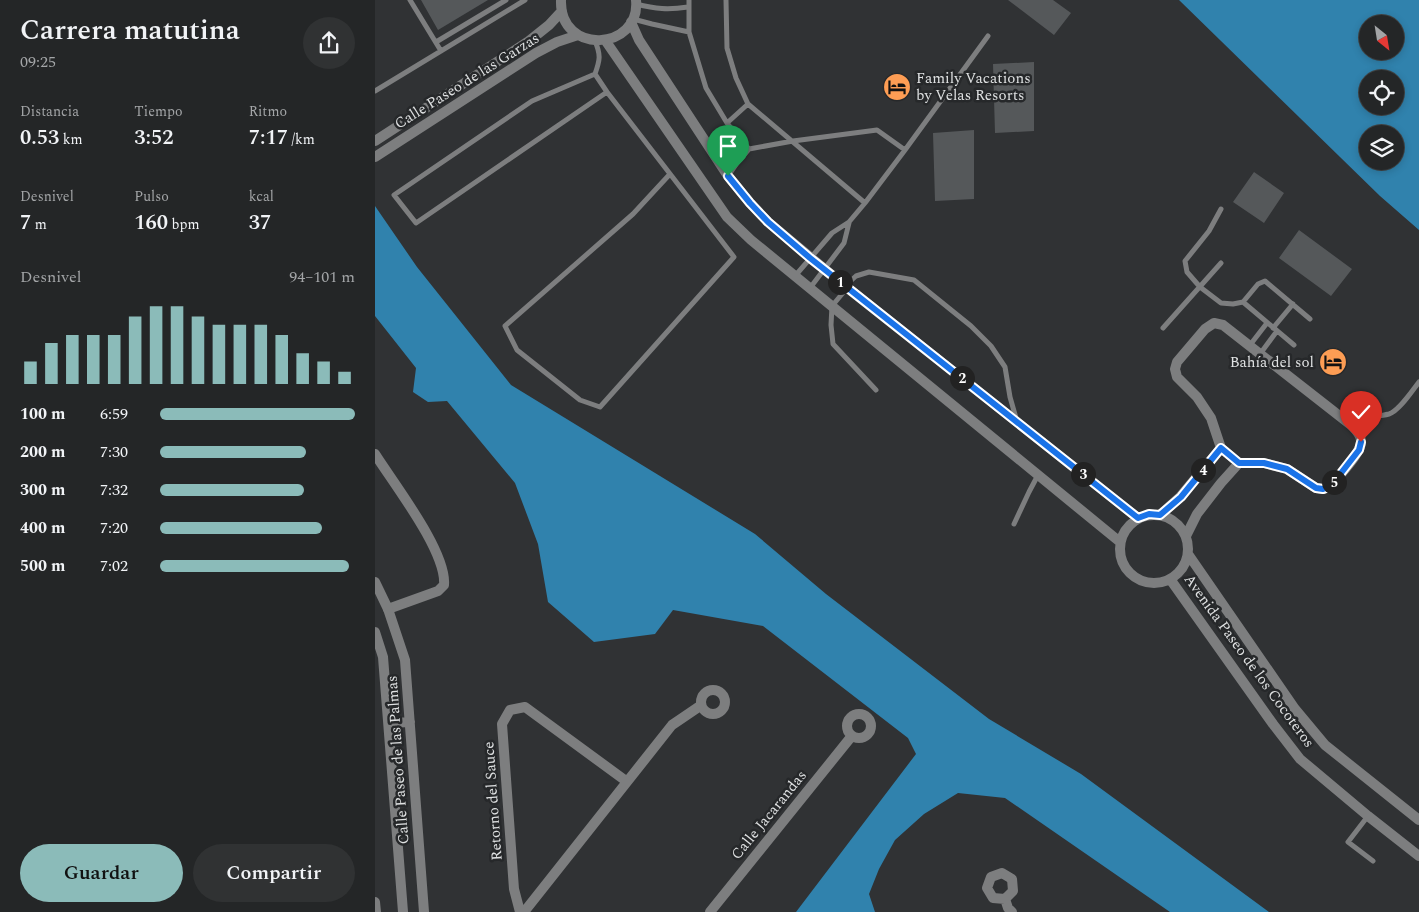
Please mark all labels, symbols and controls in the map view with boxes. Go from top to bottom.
text: Carrera matutina [20,9,240,52]
north arrow [1359,15,1404,60]
map controls [1359,15,1404,170]
button: share [303,17,355,69]
street label: Calle Paseo de las Garzas [390,27,544,135]
text: 09:25 [20,50,56,74]
place label: Family Vacations by Velas Resorts [916,67,1031,107]
button: locate [1359,70,1404,115]
hotel icon: Family Vacations by Velas Resorts [882,72,912,102]
text: Distancia [20,101,79,122]
text: Tiempo [134,101,183,122]
text: Ritmo [249,101,287,122]
text: 0.53 [20,122,59,154]
text: 3:52 [134,122,174,154]
text: 7:17 [249,122,288,154]
pin [707,125,749,176]
button: layers [1359,125,1404,170]
text: km [59,129,83,150]
text: /km [288,129,315,150]
icon: arrive [714,132,742,160]
text: Desnivel [20,186,74,207]
text: Pulso [134,186,169,207]
text: kcal [249,186,274,207]
text: 7 [20,207,31,239]
text: 160 [134,207,168,239]
text: 37 [249,207,271,239]
text: m [31,214,47,235]
text: bpm [168,214,199,235]
text: Desnivel [20,265,81,289]
text: 94–101 m [289,265,355,289]
pin: 1 [827,270,853,294]
text: 1 [837,272,844,293]
hotel icon: Bahía del sol [1318,347,1348,377]
place label: Bahía del sol [1230,351,1314,374]
pin: 2 [949,366,975,390]
text: 2 [959,368,966,389]
pin [1340,391,1382,442]
icon: check [1347,398,1375,426]
text: 100 m [20,402,65,426]
text: 6:59 [100,402,128,426]
text: 200 m [20,440,65,464]
text: 7:30 [100,440,128,464]
pin: 4 [1191,458,1215,482]
text: 4 [1200,460,1207,481]
pin: 3 [1071,462,1095,486]
text: 3 [1080,464,1087,485]
pin: 5 [1321,470,1347,494]
text: 5 [1331,472,1338,493]
text: 300 m [20,478,65,502]
text: 7:32 [100,478,128,502]
text: 400 m [20,516,65,540]
text: 7:20 [100,516,128,540]
text: 500 m [20,554,65,578]
text: 7:02 [100,554,128,578]
street label: Avenida Paseo de los Cocoteros [1178,569,1320,753]
street label: Calle Paseo de las Palmas [381,675,415,845]
street label: Retorno del Sauce [477,741,509,861]
street label: Calle Jacarandas [726,765,812,865]
button: Guardar [20,844,183,902]
button: Compartir [193,844,355,902]

